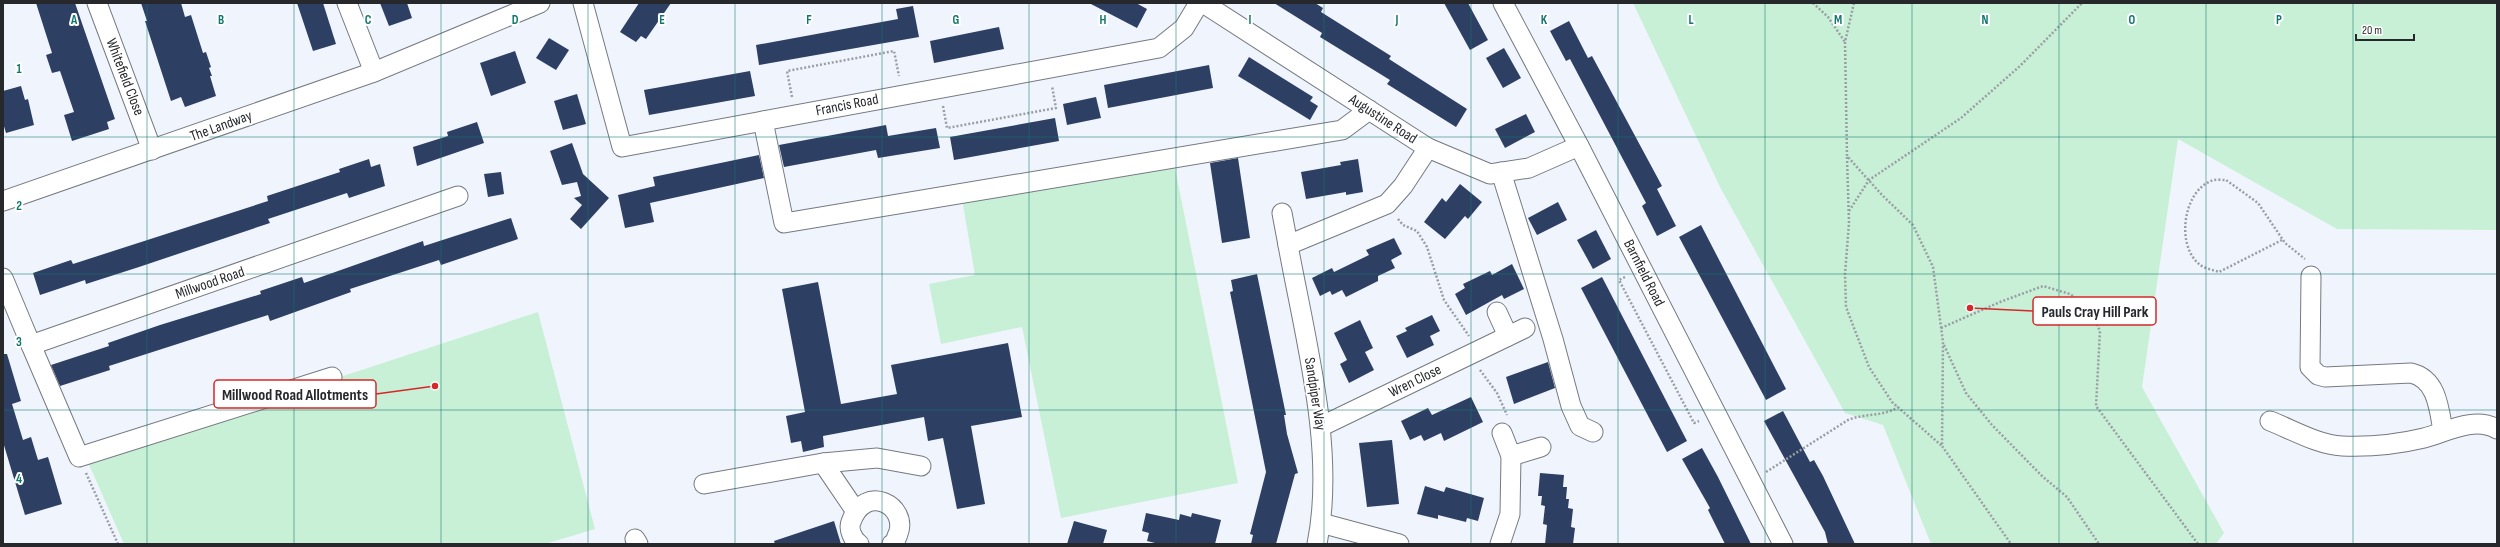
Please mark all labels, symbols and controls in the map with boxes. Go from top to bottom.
text: A [70,12,78,28]
text: B [218,12,224,28]
text: C [365,12,372,28]
text: D [512,12,519,28]
text: E [659,12,665,28]
text: F [806,12,812,28]
text: G [953,12,960,28]
text: H [1100,12,1107,28]
text: I [1249,12,1252,28]
text: J [1395,12,1399,28]
text: K [1541,12,1548,28]
text: L [1688,12,1694,28]
text: M [1834,12,1842,28]
text: N [1982,12,1989,28]
text: O [2129,12,2136,28]
text: P [2276,12,2282,28]
scale bar [2356,16,2414,42]
text: 20 m [2362,23,2382,38]
street label: Whitefield Close [102,36,148,118]
text: 1 [16,61,22,77]
street label: Augustine Road [1344,89,1421,148]
street label: Francis Road [814,90,880,120]
street label: The Landway [187,106,255,146]
text: 2 [16,198,22,214]
street label: Barnfield Road [1619,237,1669,309]
street label: Millwood Road [173,262,247,304]
callout: Pauls Cray Hill Park [2033,297,2156,325]
text: Pauls Cray Hill Park [2041,303,2149,322]
text: 3 [16,334,22,350]
street label: Sandpiper Way [1300,356,1330,432]
street label: Wren Close [1386,360,1444,402]
callout: Millwood Road Allotments [214,380,376,408]
text: Millwood Road Allotments [222,386,368,405]
text: 4 [16,471,22,487]

